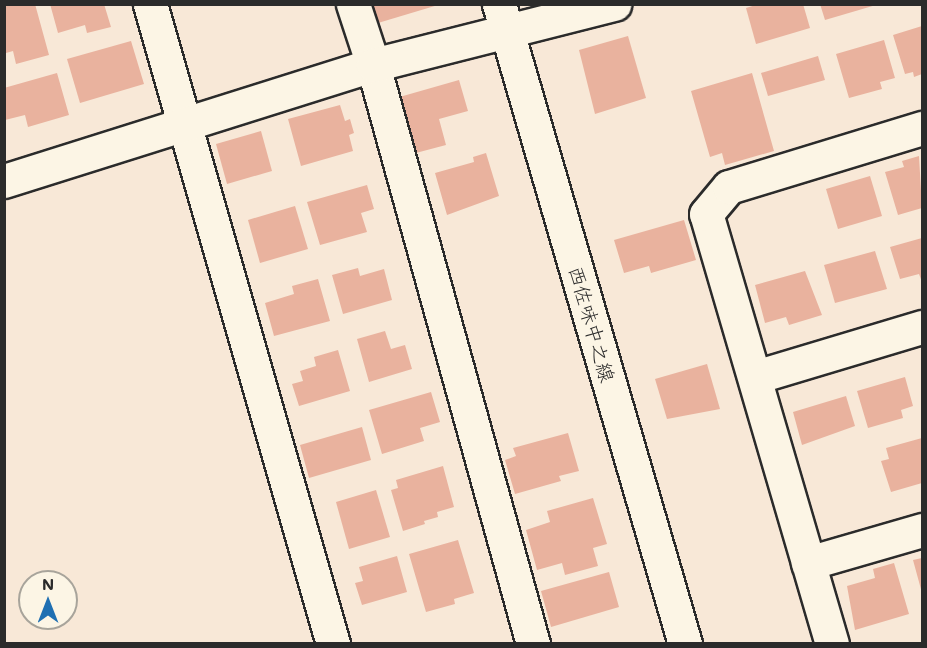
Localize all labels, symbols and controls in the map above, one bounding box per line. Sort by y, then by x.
street label: 西佐味中之線 [564,263,620,385]
north arrow [18,570,78,630]
text: N [42,573,54,594]

